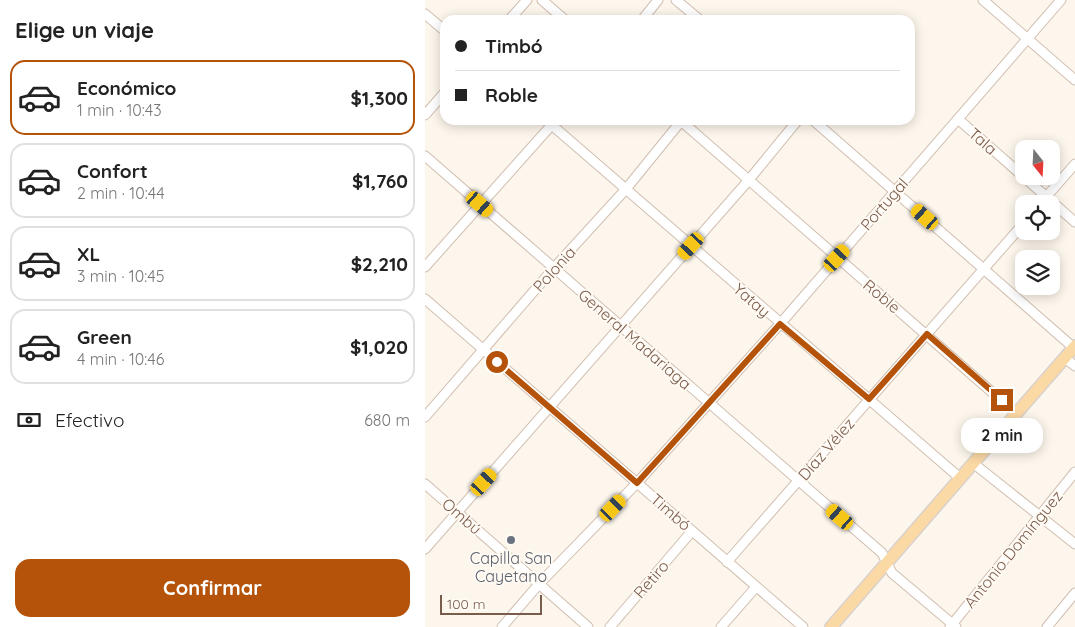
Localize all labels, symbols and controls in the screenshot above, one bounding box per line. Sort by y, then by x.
text: Elige un viaje [15,16,154,44]
text: Timbó [485,34,543,58]
icon: car [17,75,62,120]
text: Económico [77,76,176,100]
text: Roble [485,83,538,107]
text: $1,300 [351,86,408,110]
text: 1 min · 10:43 [77,100,162,120]
street label: Tala [965,123,1001,159]
north arrow [1015,140,1060,185]
map controls [1015,140,1060,295]
icon: car [17,158,62,203]
text: Confort [77,159,148,183]
text: $1,760 [352,169,408,193]
street label: Portugal [856,174,912,234]
text: 2 min · 10:44 [77,183,165,203]
car [463,188,496,220]
button: locate [1015,195,1060,240]
car [908,201,941,233]
car [675,230,706,262]
icon: car [17,241,62,286]
text: XL [77,242,100,266]
street label: Polonia [528,242,580,296]
car [821,242,852,274]
button: layers [1015,250,1060,295]
text: $2,210 [351,252,408,276]
text: 3 min · 10:45 [77,266,165,286]
street label: Roble [859,275,905,317]
street label: Yatay [729,279,775,321]
street label: General Madariaga [574,284,696,394]
icon: car [17,324,62,369]
text: Green [77,325,132,349]
text: $1,020 [350,335,408,359]
text: 4 min · 10:46 [77,349,164,369]
route start [486,351,508,373]
route end [991,389,1013,411]
icon: cash [15,406,43,434]
text: Efectivo [55,408,124,432]
text: 680 m [364,410,410,430]
street label: Díaz Vélez [793,414,859,484]
callout: 2 min [961,418,1043,452]
text: 2 min [981,425,1023,445]
car [468,466,499,498]
street label: Antonio Domínguez [959,486,1067,612]
street label: Timbó [647,489,695,535]
car [597,492,628,524]
street label: Ombú [438,493,486,539]
car [823,501,856,533]
marker: Capilla San Cayetano [505,534,517,546]
place label: Capilla San Cayetano [470,548,552,586]
street label: Retiro [629,556,673,602]
button: Confirmar [15,559,410,617]
scale bar [440,592,543,615]
text: 100 m [447,595,485,613]

